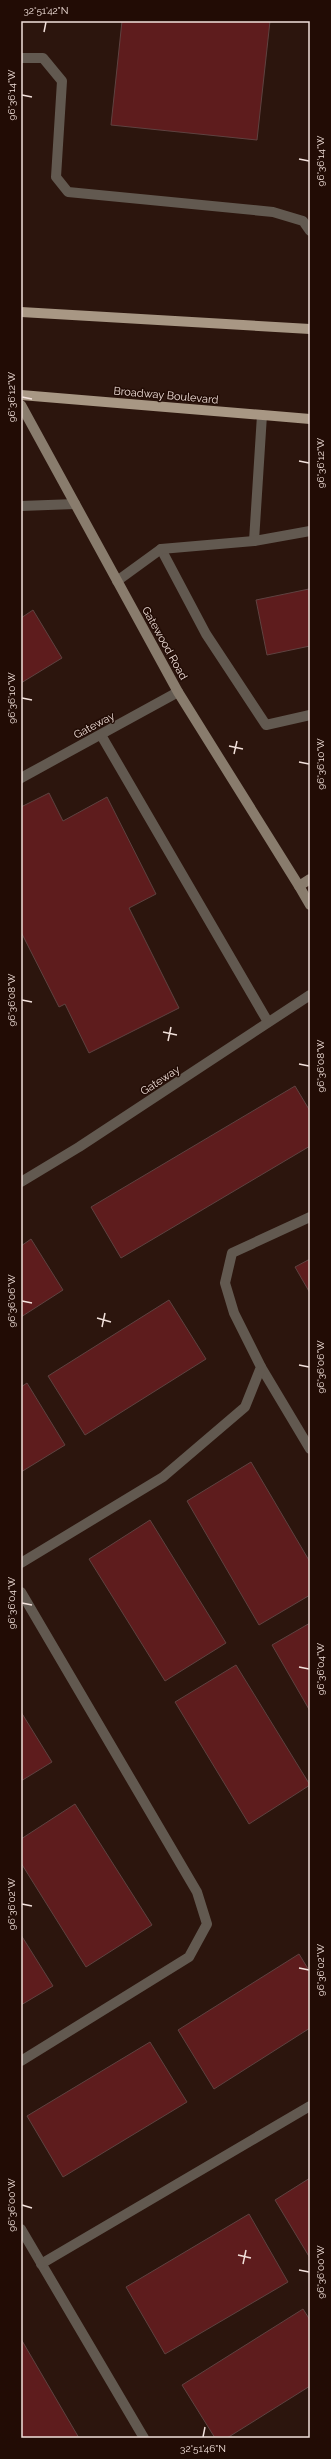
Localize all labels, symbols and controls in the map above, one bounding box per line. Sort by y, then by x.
text: 32°51'42"N [24,5,68,16]
text: 96°36'14"W [6,69,17,120]
text: 96°36'14"W [315,135,326,186]
text: 96°36'12"W [6,371,17,422]
street label: Broadway Boulevard [113,384,219,407]
text: 96°36'12"W [315,437,326,488]
street label: Gatewood Road [139,604,190,682]
text: 96°36'10"W [6,672,17,724]
street label: Gateway [72,709,117,742]
text: 96°36'10"W [315,738,326,790]
text: 96°36'08"W [6,973,17,1027]
text: 96°36'08"W [315,1039,326,1093]
street label: Gateway [138,1063,182,1098]
text: 96°36'06"W [6,1274,17,1328]
text: 96°36'06"W [315,1340,326,1394]
text: 96°36'04"W [6,1576,17,1629]
text: 96°36'04"W [315,1642,326,1695]
text: 96°36'02"W [6,1877,17,1930]
text: 96°36'02"W [315,1943,326,1996]
text: 96°36'00"W [6,2178,17,2232]
text: 96°36'00"W [315,2245,326,2299]
text: 32°51'46"N [180,2443,226,2454]

